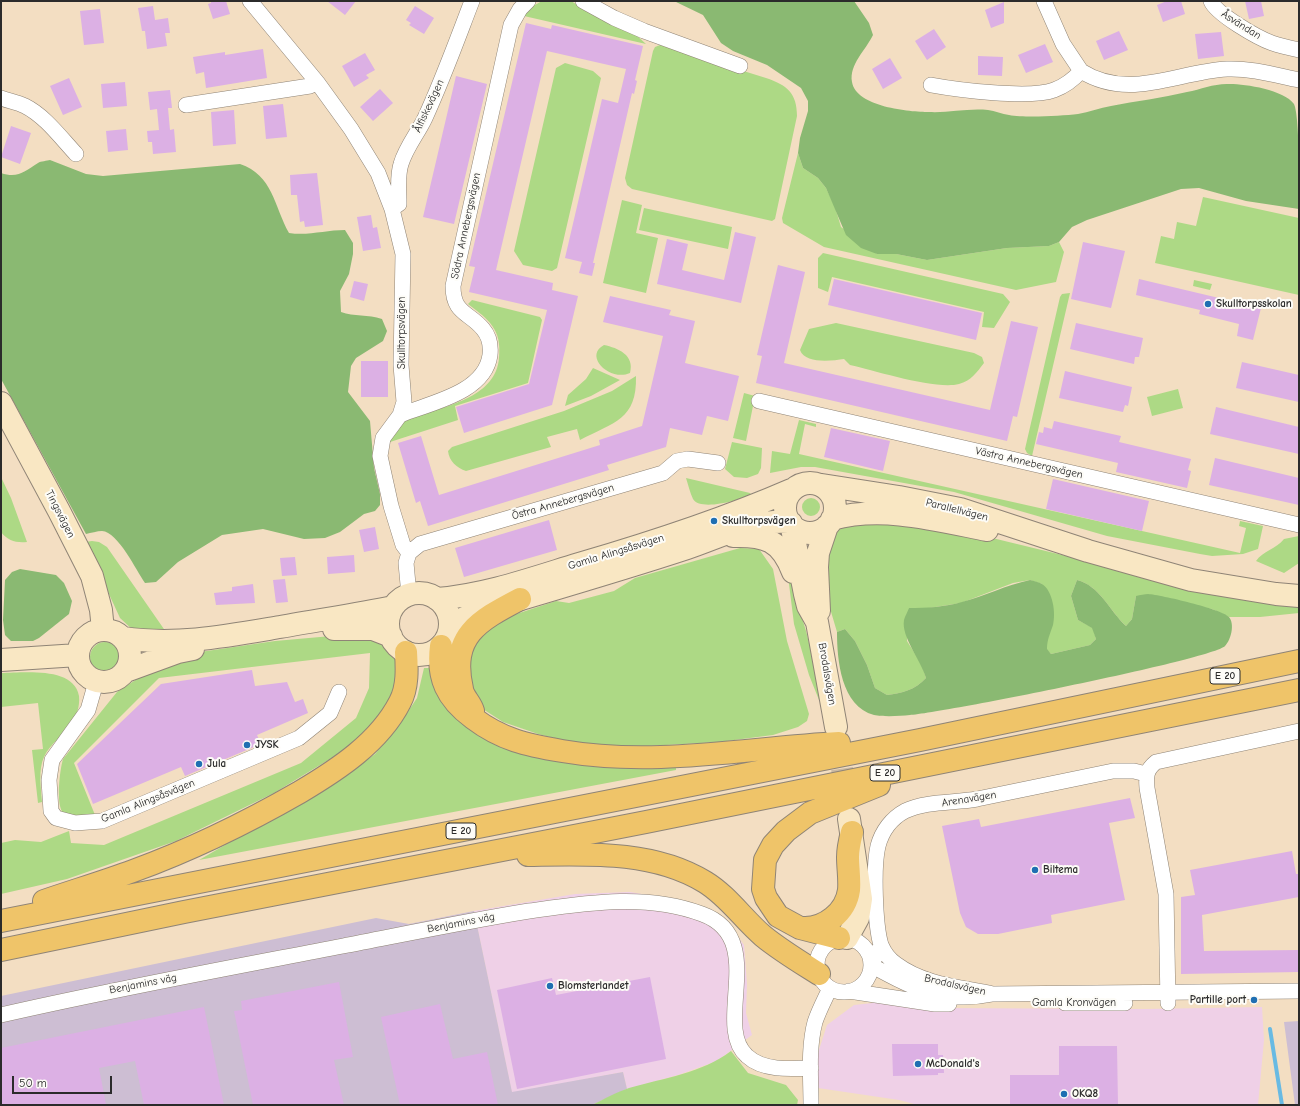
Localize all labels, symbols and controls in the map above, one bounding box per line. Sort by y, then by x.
street label: Åsvändan [1219,8,1263,42]
street label: Ålfiskevägen [411,77,447,135]
street label: Södra Annebergsvägen [448,172,484,280]
street label: Skulltorpsvägen [395,297,409,369]
place label: Skulltorpsskolan [1216,297,1292,311]
marker: Skulltorpsskolan [1203,299,1213,309]
street label: Västra Annebergsvägen [974,444,1084,482]
street label: Östra Annebergsvägen [510,481,616,523]
street label: Tingsvägen [42,488,78,540]
street label: Parallellvägen [924,496,990,524]
place label: Skulltorpsvägen [722,514,796,528]
marker: Skulltorpsvägen [709,516,719,526]
street label: Gamla Alingsåsvägen [566,531,666,573]
street label: Brodalsvägen [815,642,839,706]
road number: E 20 [1210,668,1240,684]
place label: JYSK [255,738,279,752]
marker: JYSK [242,740,252,750]
place label: Jula [207,757,226,771]
marker: Jula [194,759,204,769]
road number: E 20 [870,765,900,781]
street label: Gamla Alingsåsvägen [99,776,197,826]
street label: Arenavägen [941,788,997,810]
road number: E 20 [446,823,476,839]
place label: Biltema [1043,863,1078,877]
marker: Biltema [1030,865,1040,875]
street label: Benjamins väg [426,910,496,936]
street label: Benjamins väg [108,971,178,997]
street label: Brodalsvägen [923,972,987,998]
place label: Blomsterlandet [558,979,629,993]
marker: Blomsterlandet [545,981,555,991]
place label: Partille port [1190,993,1246,1007]
marker: Partille port [1249,995,1259,1005]
street label: Gamla Kronvägen [1032,996,1116,1010]
place label: McDonald's [926,1057,979,1071]
marker: McDonald's [913,1059,923,1069]
scale bar [14,1068,114,1094]
text: 50 m [19,1076,47,1090]
place label: OKQ8 [1072,1087,1098,1101]
marker: OKQ8 [1059,1089,1069,1099]

